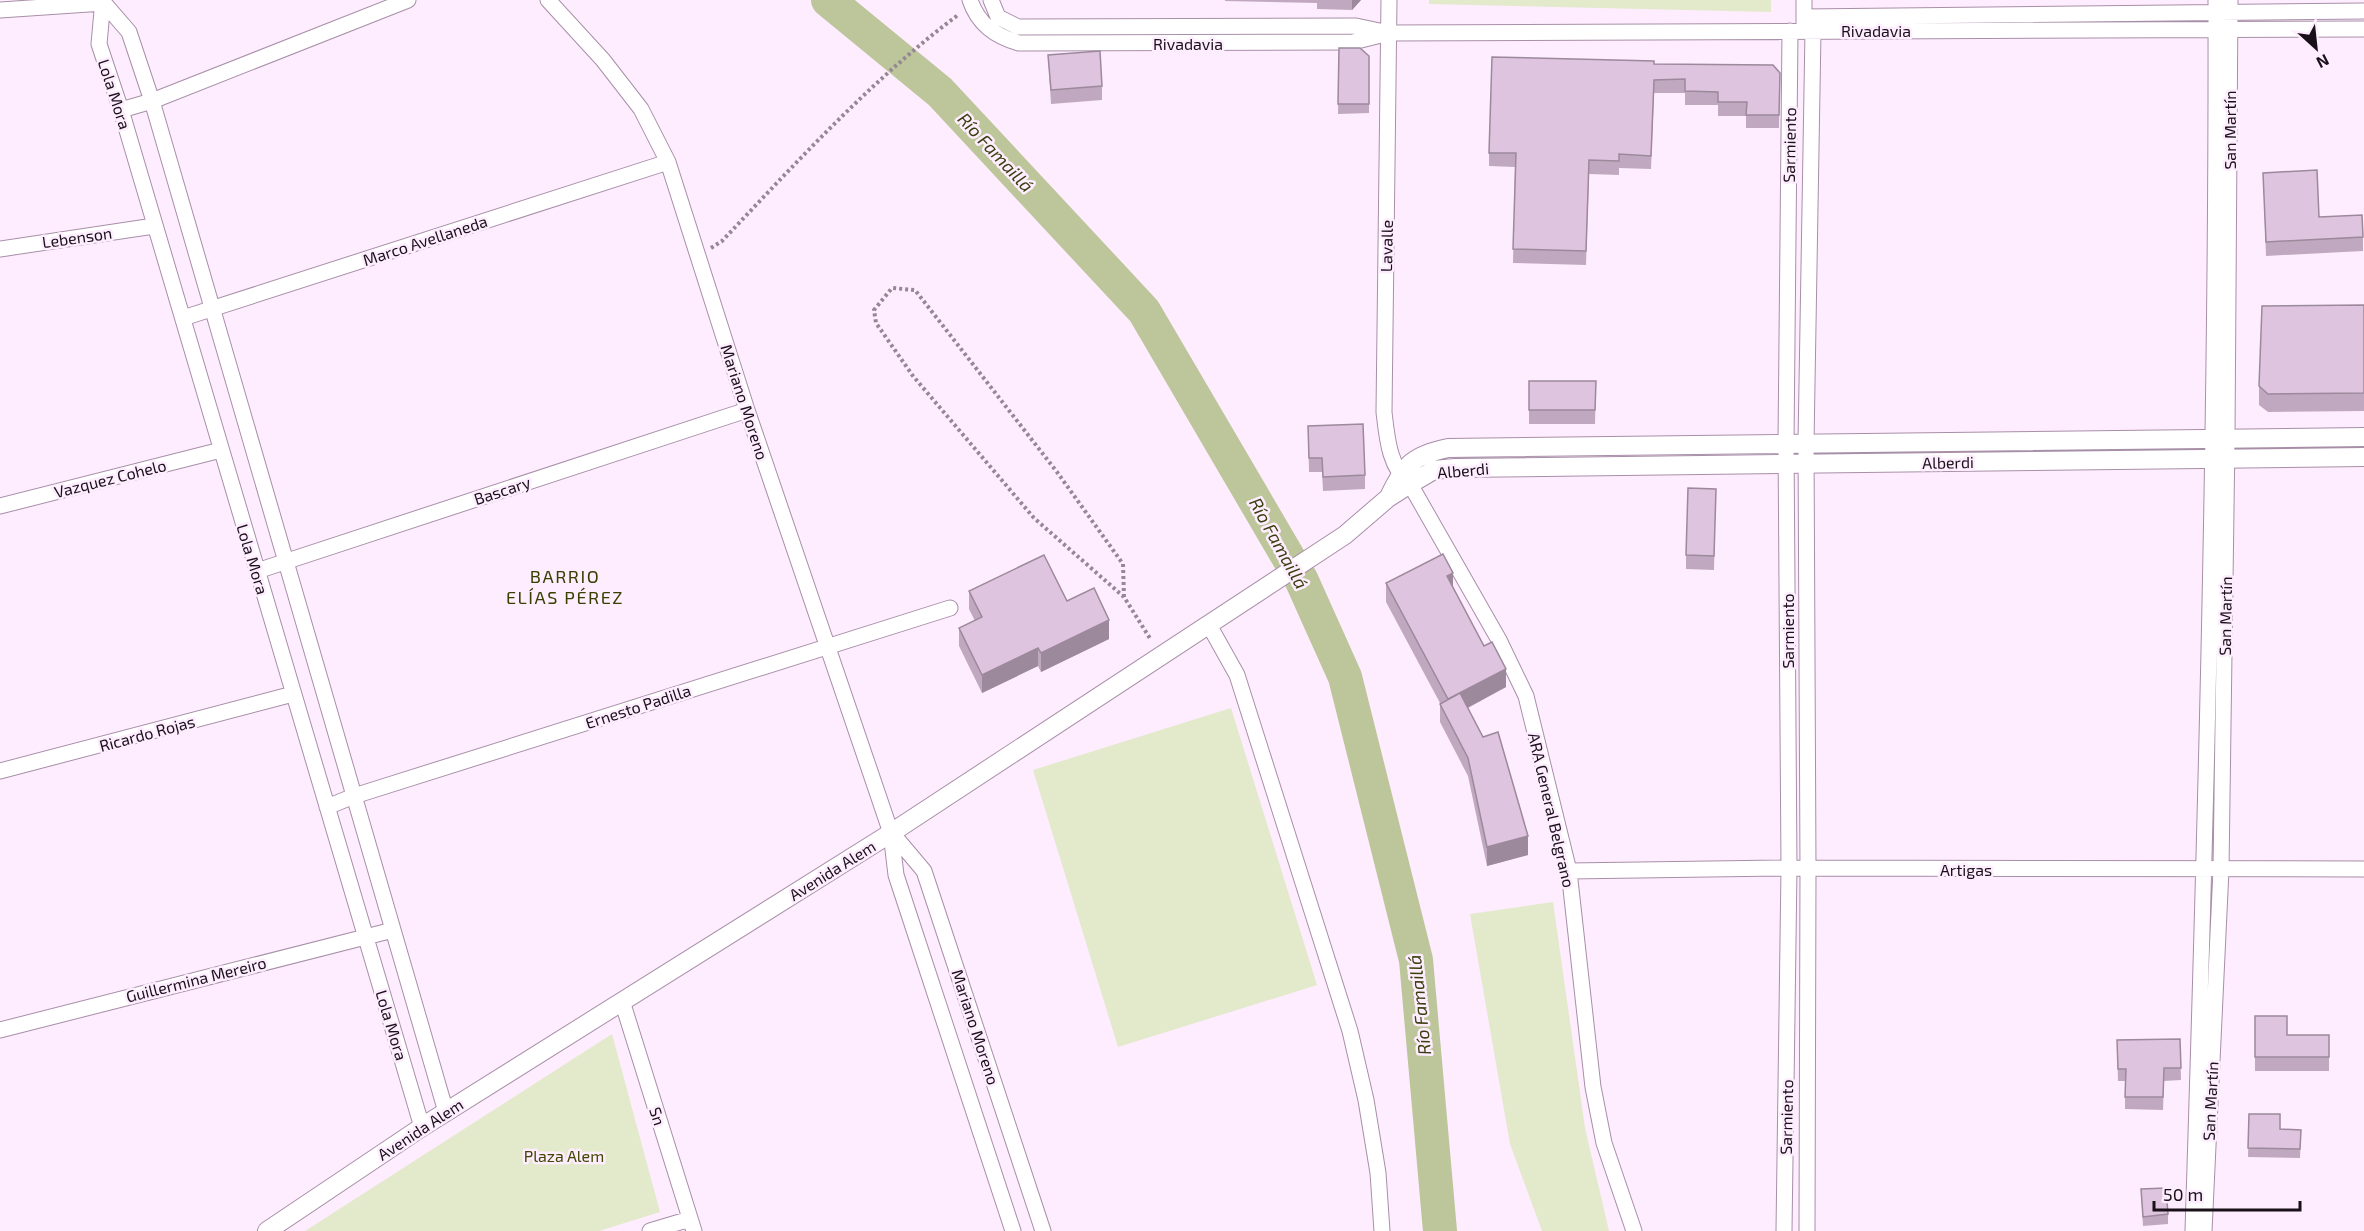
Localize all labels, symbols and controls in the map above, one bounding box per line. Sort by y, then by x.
north arrow [2286,18,2346,78]
street label: Rivadavia [1841,21,1911,40]
street label: Rivadavia [1153,34,1223,53]
text: N [2314,51,2333,73]
street label: Lola Mora [95,56,135,132]
street label: San Martín [2220,90,2239,170]
street label: Sarmiento [1779,107,1799,183]
water label: Río Famaillá [954,108,1038,196]
street label: Marco Avellaneda [360,211,490,269]
street label: Lavalle [1376,220,1396,272]
street label: Lebenson [41,223,113,251]
street label: Mariano Moreno [717,342,773,462]
street label: Alberdi [1922,452,1974,472]
street label: Vazquez Cohelo [52,455,168,501]
street label: Alberdi [1436,458,1490,482]
street label: Bascary [471,472,533,508]
water label: Río Famaillá [1245,494,1313,592]
street label: Lola Mora [233,521,273,597]
district label: BARRIO ELÍAS PÉREZ [506,565,624,608]
street label: San Martín [2215,576,2235,656]
street label: Sarmiento [1778,593,1797,669]
street label: Ernesto Padilla [583,680,693,732]
street label: Ricardo Rojas [97,711,197,756]
street label: ARA General Belgrano [1525,731,1579,889]
street label: Avenida Alem [785,836,879,904]
street label: Artigas [1940,860,1992,879]
street label: Guillermina Mereiro [124,952,268,1006]
water label: Río Famaillá [1403,954,1435,1056]
street label: Mariano Moreno [948,967,1004,1087]
street label: Lola Mora [372,987,412,1063]
street label: San Martín [2198,1061,2222,1141]
street label: Sarmiento [1776,1079,1796,1155]
street label: Avenida Alem [374,1094,466,1164]
street label: Sn [646,1104,670,1128]
park label: Plaza Alem [524,1146,604,1165]
scale bar [2154,1174,2300,1212]
text: 50 m [2163,1183,2203,1205]

